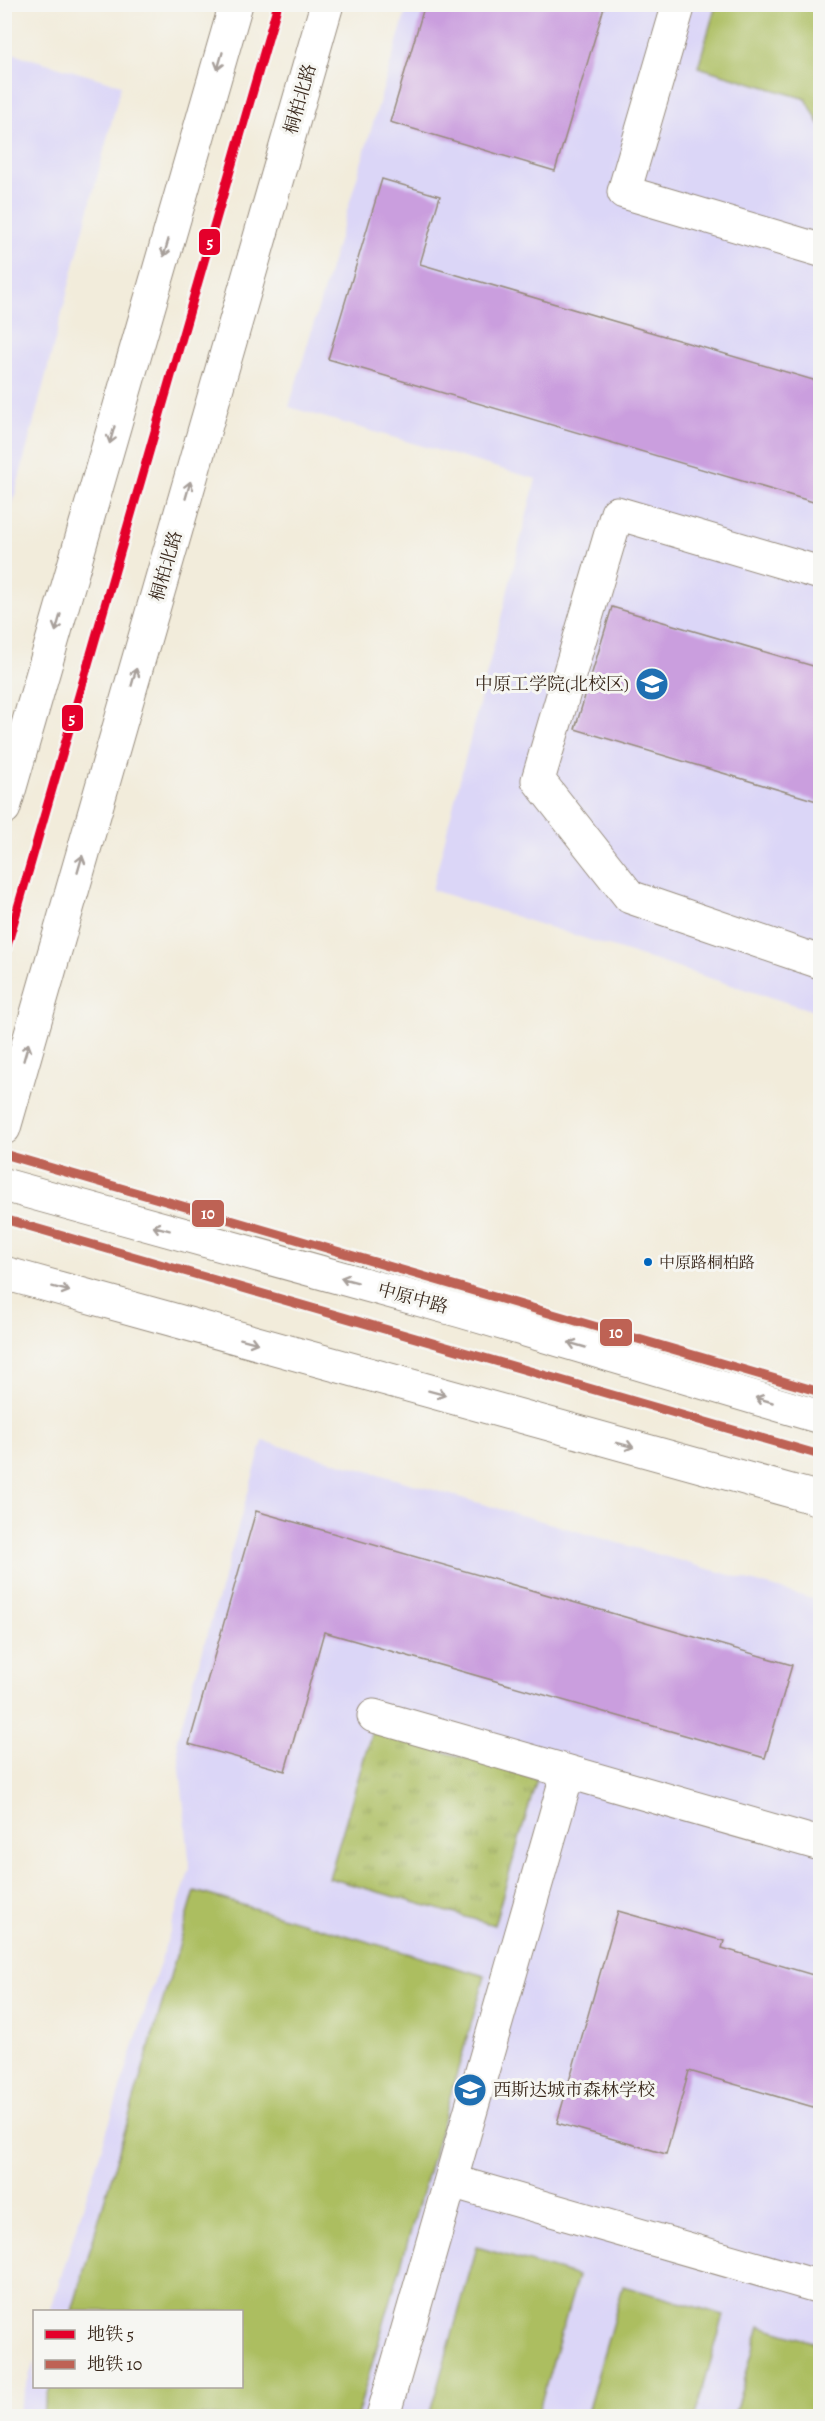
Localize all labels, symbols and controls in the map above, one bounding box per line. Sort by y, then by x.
one-way arrow [214,51,225,70]
street label: 桐柏北路 [279,61,321,137]
line badge: 5 [198,228,221,256]
text: 5 [207,232,214,254]
one-way arrow [160,238,171,257]
one-way arrow [106,426,117,445]
one-way arrow [183,480,194,499]
street label: 桐柏北路 [145,528,187,604]
one-way arrow [52,613,63,632]
school or university icon: 中原工学院(北校区) [634,666,670,702]
one-way arrow [129,668,140,687]
place label: 中原工学院(北校区) [475,672,629,696]
line badge: 5 [61,704,84,732]
text: 5 [69,708,76,730]
one-way arrow [75,855,86,874]
one-way arrow [21,1043,33,1062]
line badge: 10 [191,1199,225,1228]
text: 10 [201,1203,215,1225]
one-way arrow [152,1222,171,1234]
place label: 中原路桐柏路 [659,1252,755,1274]
marker: 中原路桐柏路 [642,1256,654,1268]
one-way arrow [340,1274,359,1285]
street label: 中原中路 [375,1277,451,1319]
one-way arrow [51,1284,70,1295]
line badge: 10 [599,1318,633,1347]
text: 10 [609,1322,623,1344]
one-way arrow [239,1335,258,1347]
one-way arrow [568,1339,587,1350]
one-way arrow [427,1387,446,1399]
one-way arrow [755,1394,774,1405]
one-way arrow [615,1439,634,1451]
school or university icon: 西斯达城市森林学校 [452,2072,488,2108]
place label: 西斯达城市森林学校 [493,2078,655,2102]
legend [33,2310,243,2388]
text: 地铁 5 [87,2322,134,2346]
text: 地铁 10 [87,2352,142,2376]

